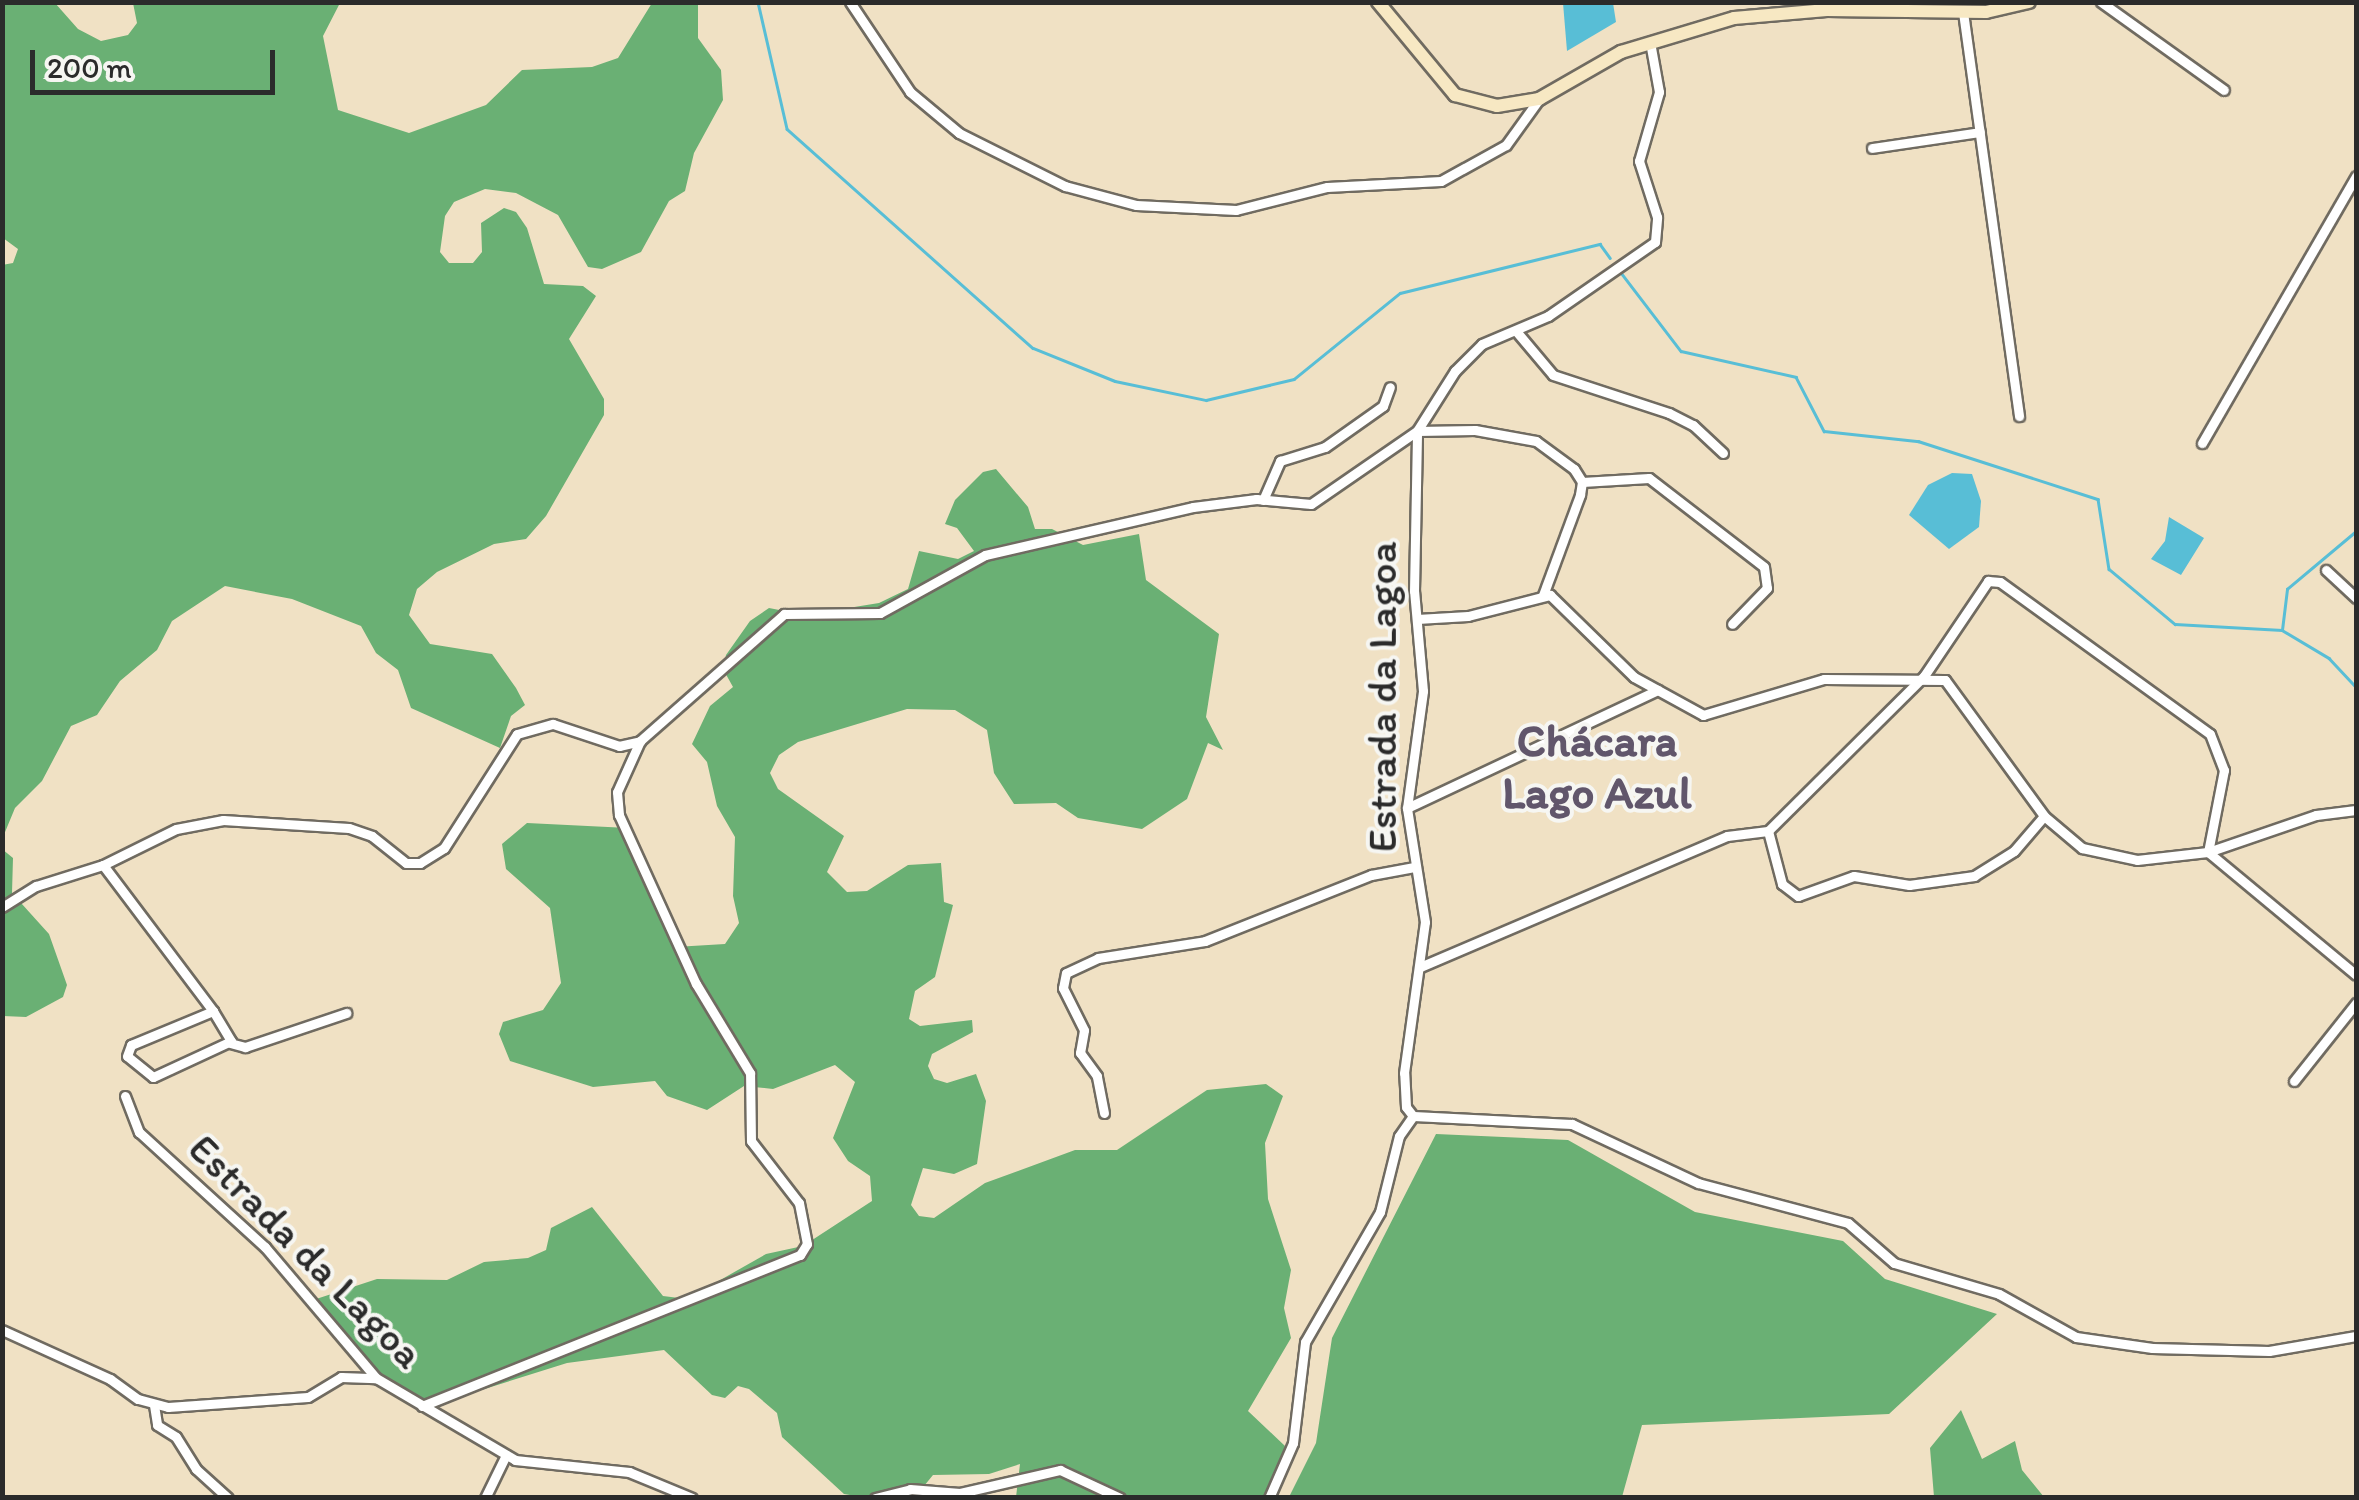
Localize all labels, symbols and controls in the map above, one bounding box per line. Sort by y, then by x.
scale bar [35,30,280,92]
text: 200 m [47,49,132,86]
street label: Estrada da Lagoa [1357,541,1407,853]
district label: Chácara Lago Azul [1502,714,1692,820]
street label: Estrada da Lagoa [178,1123,434,1379]

